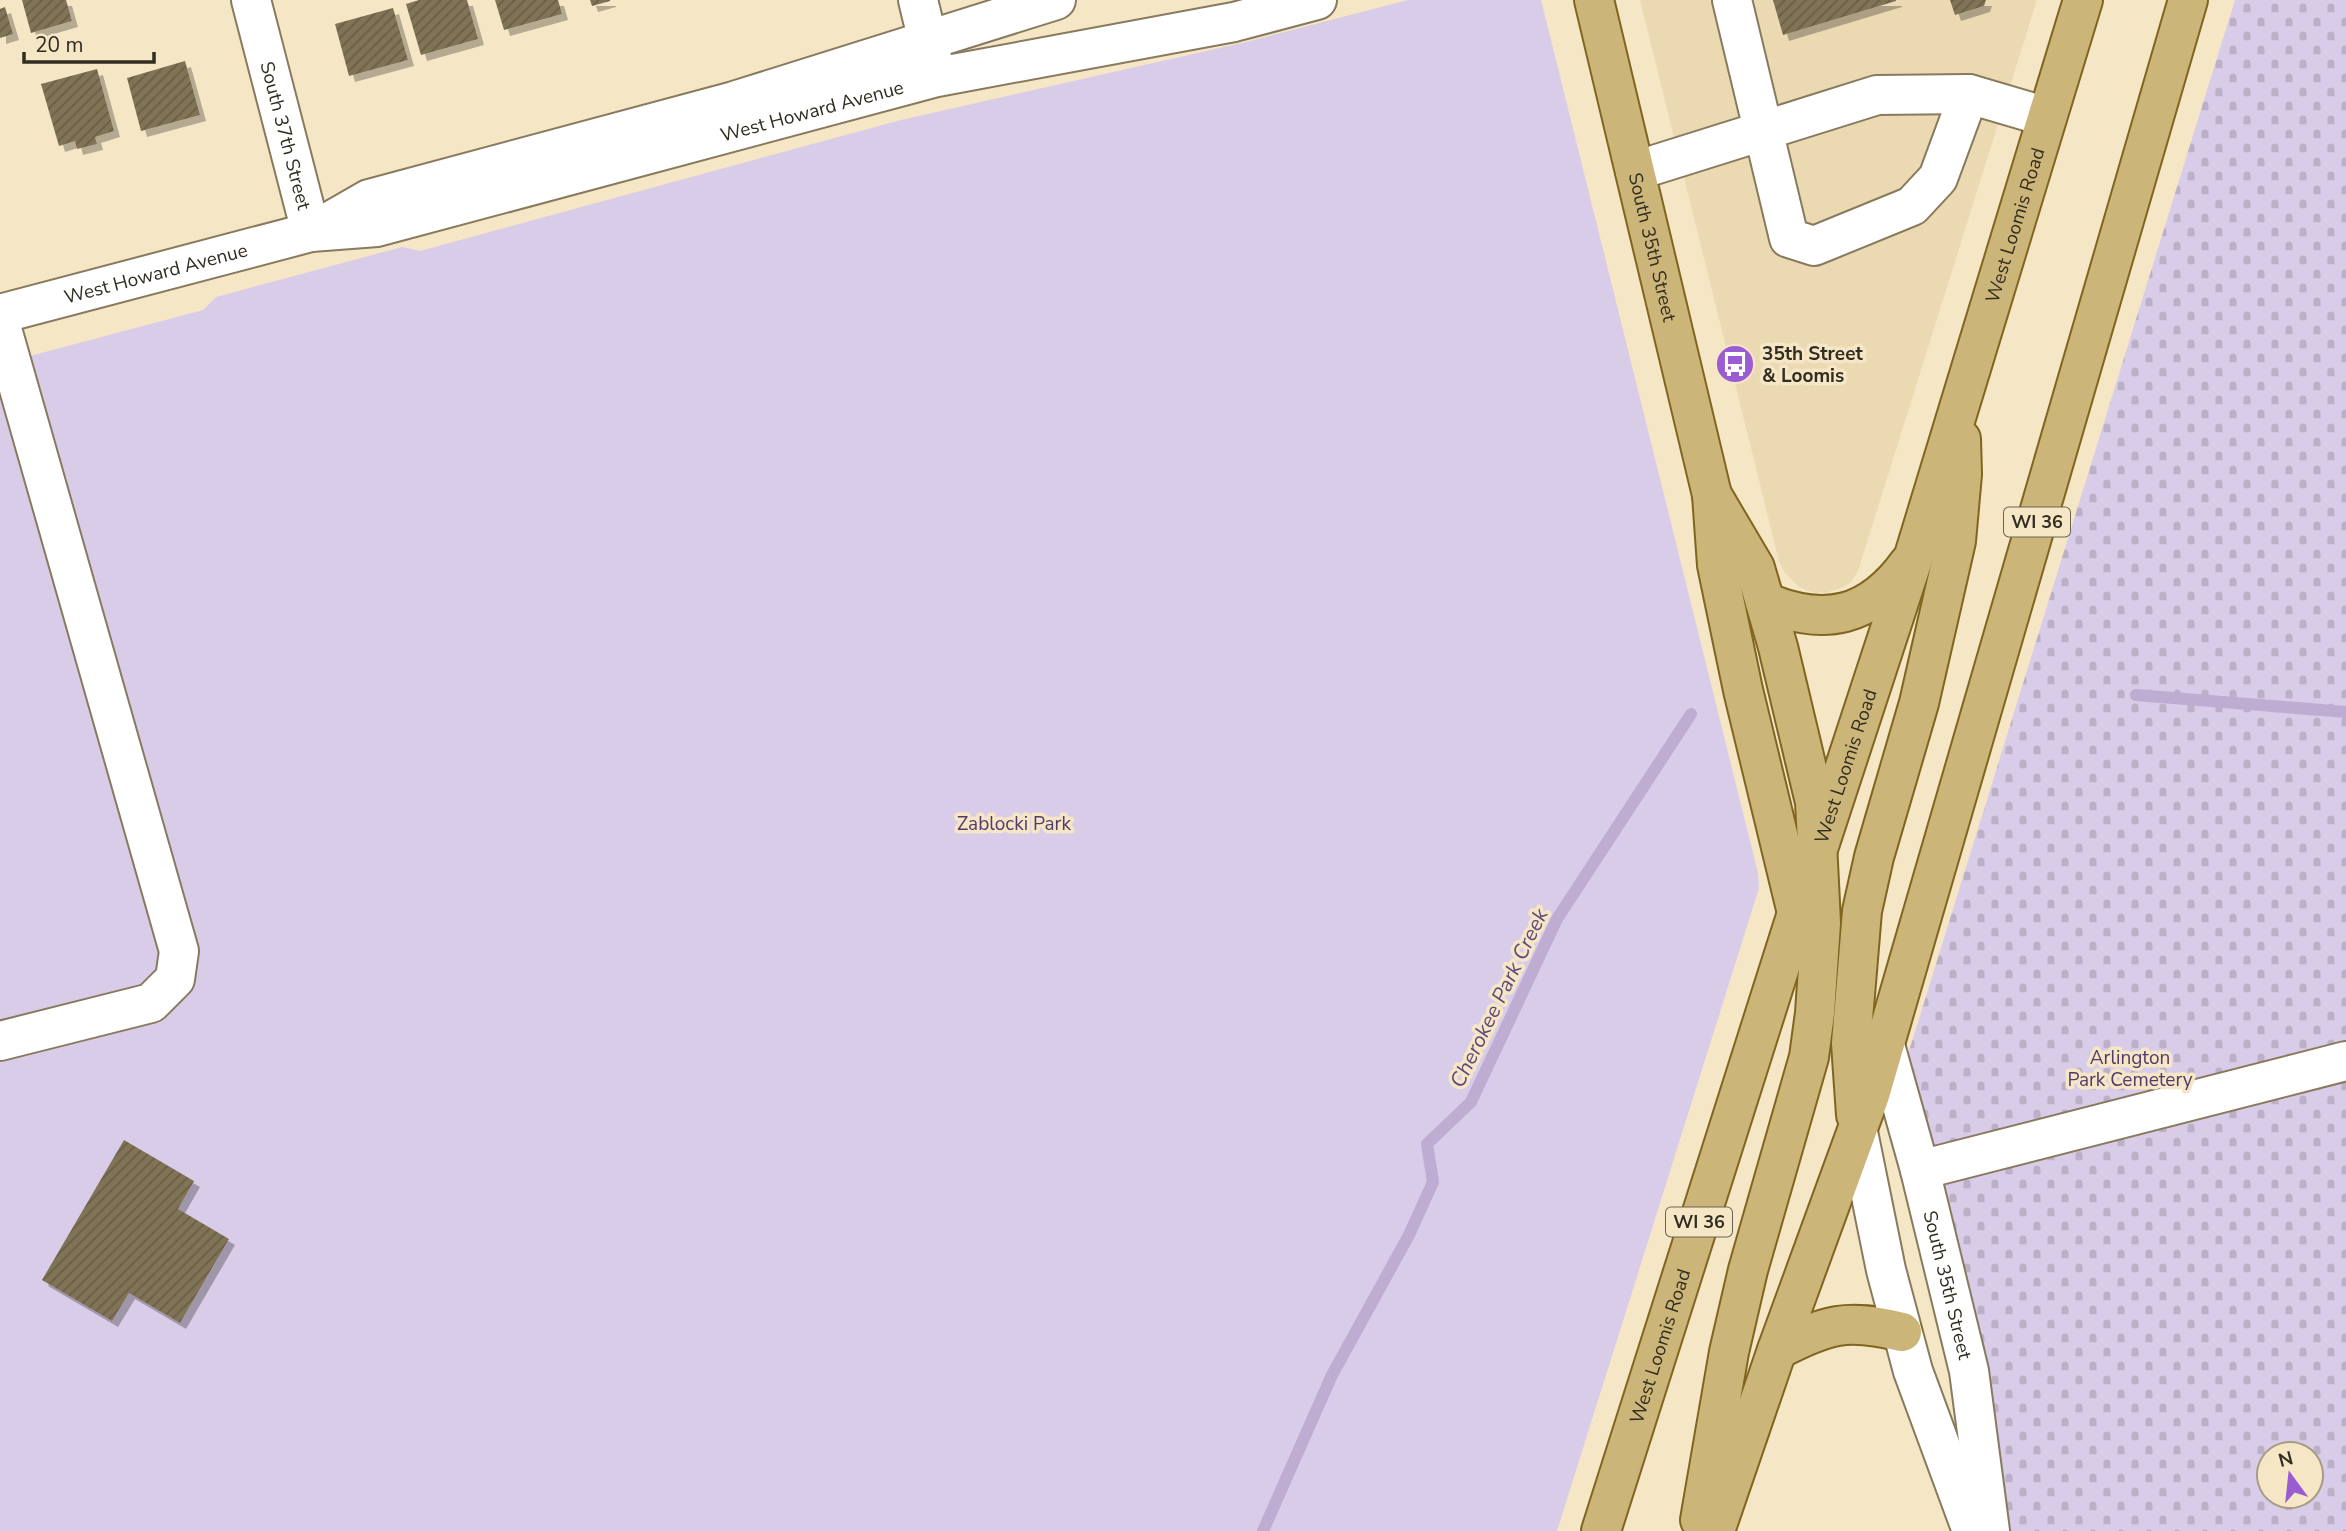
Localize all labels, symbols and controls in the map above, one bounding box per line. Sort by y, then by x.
scale bar [24,21,154,65]
text: 20 m [35,31,84,59]
street label: South 37th Street [253,59,317,213]
street label: West Howard Avenue [718,75,907,148]
street label: West Loomis Road [1980,145,2051,306]
street label: South 35th Street [1622,170,1682,325]
street label: West Howard Avenue [61,237,250,311]
place label: 35th Street & Loomis [1762,341,1863,389]
bus stop icon: 35th Street & Loomis [1714,343,1756,385]
road number: WI 36 [2004,508,2070,536]
street label: West Loomis Road [1809,686,1884,847]
park label: Zablocki Park [957,811,1071,837]
water label: Cherokee Park Creek [1443,903,1555,1092]
park label: Arlington Park Cemetery [2067,1045,2193,1093]
road number: WI 36 [1666,1208,1732,1237]
street label: South 35th Street [1916,1208,1978,1362]
street label: West Loomis Road [1624,1266,1697,1427]
north arrow [2255,1440,2325,1510]
text: N [2276,1445,2296,1474]

